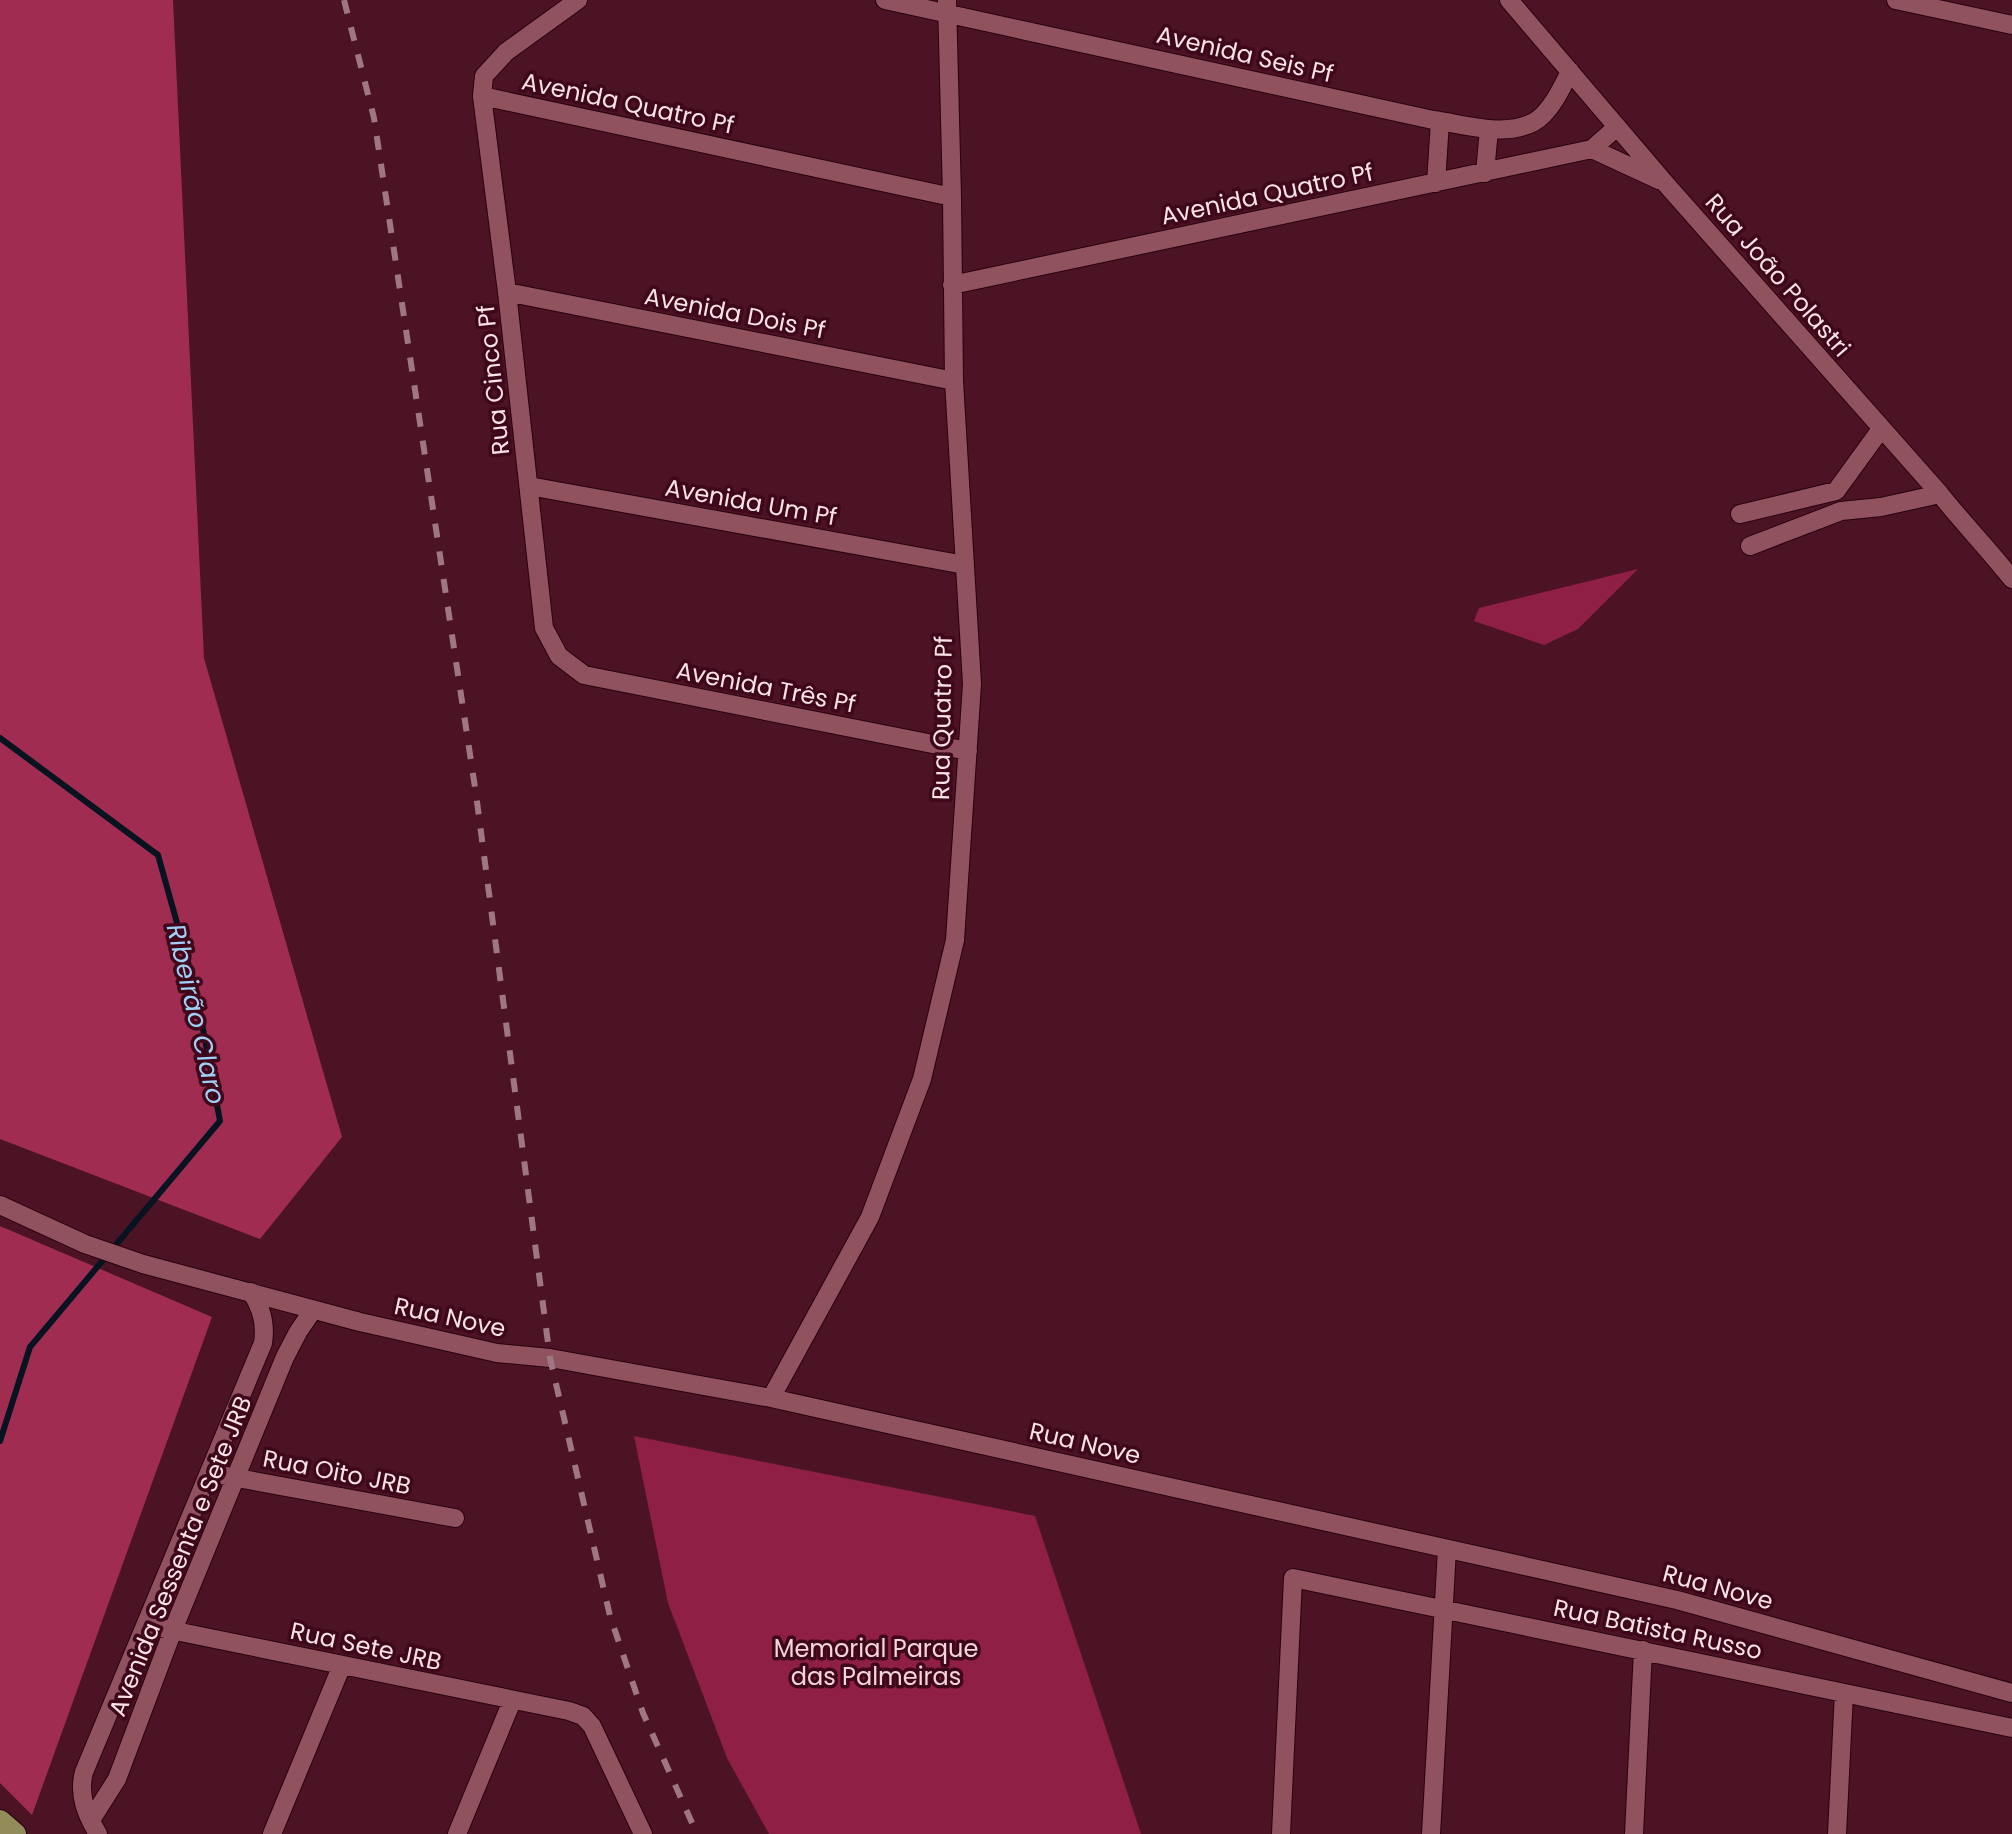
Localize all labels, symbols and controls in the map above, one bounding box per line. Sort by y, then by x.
street label: Avenida Seis Pf [1153,18,1337,90]
street label: Avenida Quatro Pf [519,64,737,142]
street label: Avenida Quatro Pf [1158,155,1376,233]
street label: Rua João Polastri [1698,186,1858,364]
street label: Avenida Dois Pf [642,279,828,347]
street label: Rua Cinco Pf [469,303,517,457]
street label: Avenida Um Pf [663,471,840,533]
street label: Rua Quatro Pf [924,635,960,800]
street label: Avenida Três Pf [673,653,859,721]
water label: Ribeirão Claro [158,920,234,1108]
street label: Rua Nove [391,1289,509,1345]
street label: Avenida Sessenta e Sete JRB [101,1391,259,1721]
street label: Rua Nove [1026,1414,1144,1472]
street label: Rua Oito JRB [260,1442,414,1502]
street label: Rua Nove [1659,1556,1777,1618]
street label: Rua Batista Russo [1551,1591,1765,1667]
street label: Rua Sete JRB [287,1614,445,1678]
park label: Memorial Parque das Palmeiras [774,1632,978,1693]

